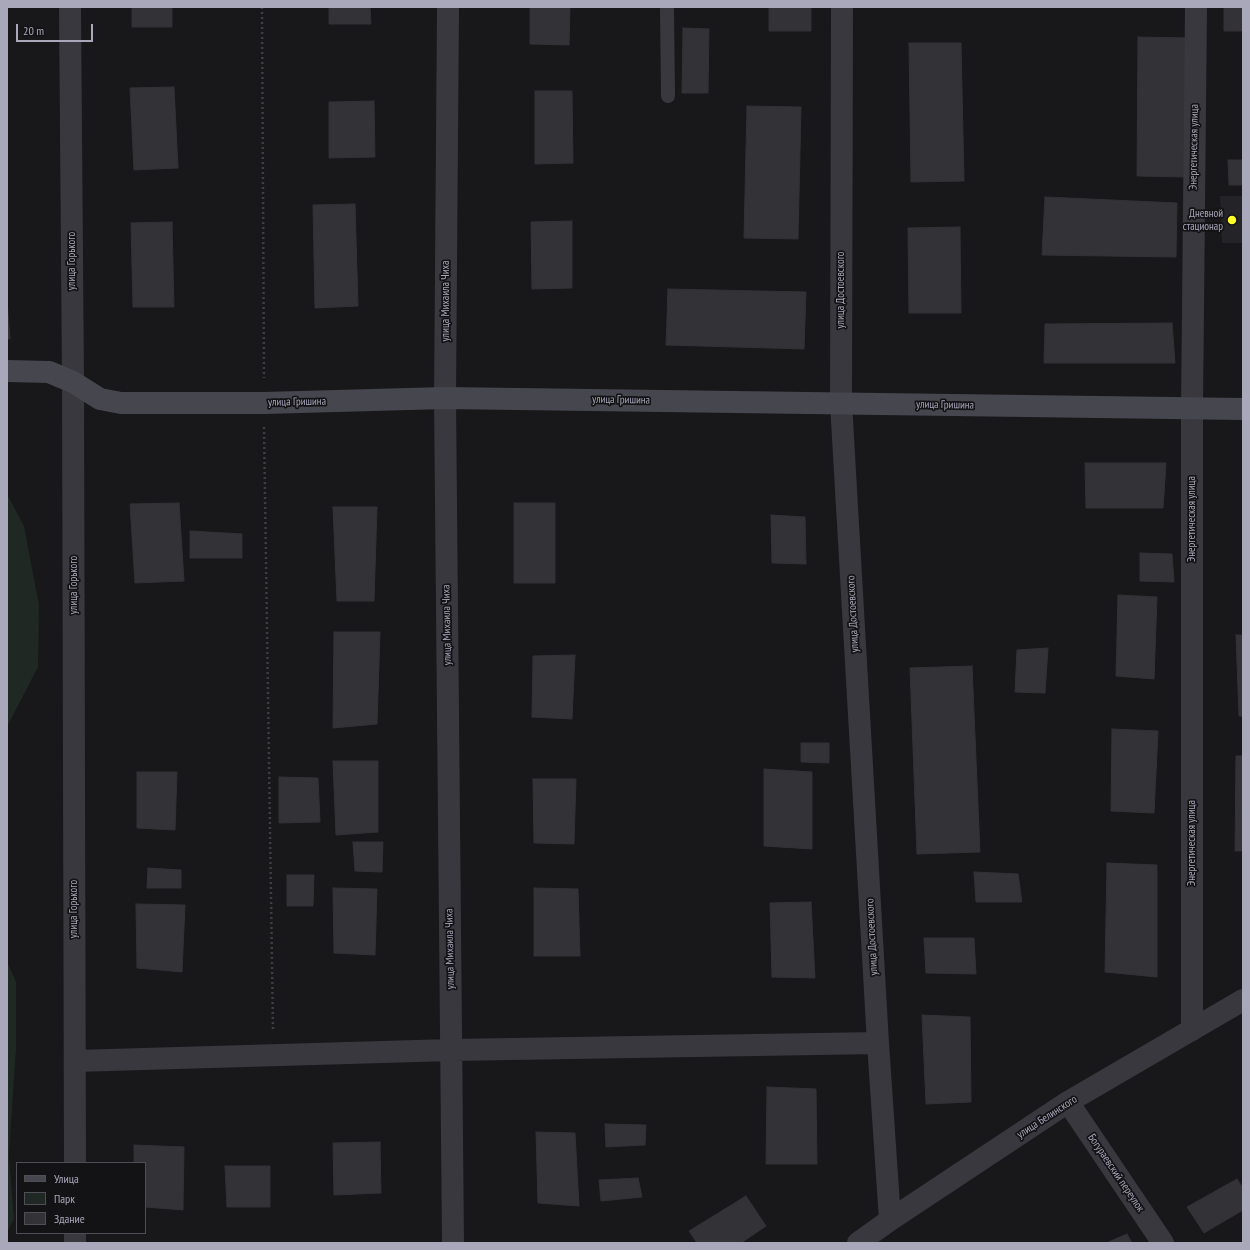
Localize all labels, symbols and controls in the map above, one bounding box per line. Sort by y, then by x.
scale bar [18,16,95,42]
text: 20 m [23,23,44,38]
street label: Энергетическая улица [1187,104,1201,190]
place label: Дневной стационар [1183,207,1223,233]
marker: Дневной стационар [1226,214,1238,226]
street label: улица Горького [65,232,79,290]
street label: улица Достоевского [834,251,848,329]
street label: улица Михаила Чиха [439,261,453,341]
street label: улица Гришина [592,393,650,407]
street label: улица Гришина [268,395,326,409]
street label: улица Гришина [916,398,974,412]
street label: Энергетическая улица [1185,476,1199,562]
street label: улица Горького [67,556,81,614]
street label: улица Достоевского [844,575,862,653]
street label: улица Михаила Чиха [440,584,454,666]
street label: Энергетическая улица [1185,800,1199,886]
street label: улица Горького [67,880,81,938]
street label: улица Достоевского [863,898,881,976]
street label: улица Михаила Чиха [443,908,457,990]
street label: улица Белинского [1014,1093,1080,1141]
street label: Богураевский переулок [1085,1131,1147,1215]
legend [16,1162,146,1234]
text: Улица [54,1171,79,1186]
text: Парк [54,1191,75,1206]
text: Здание [54,1211,85,1226]

